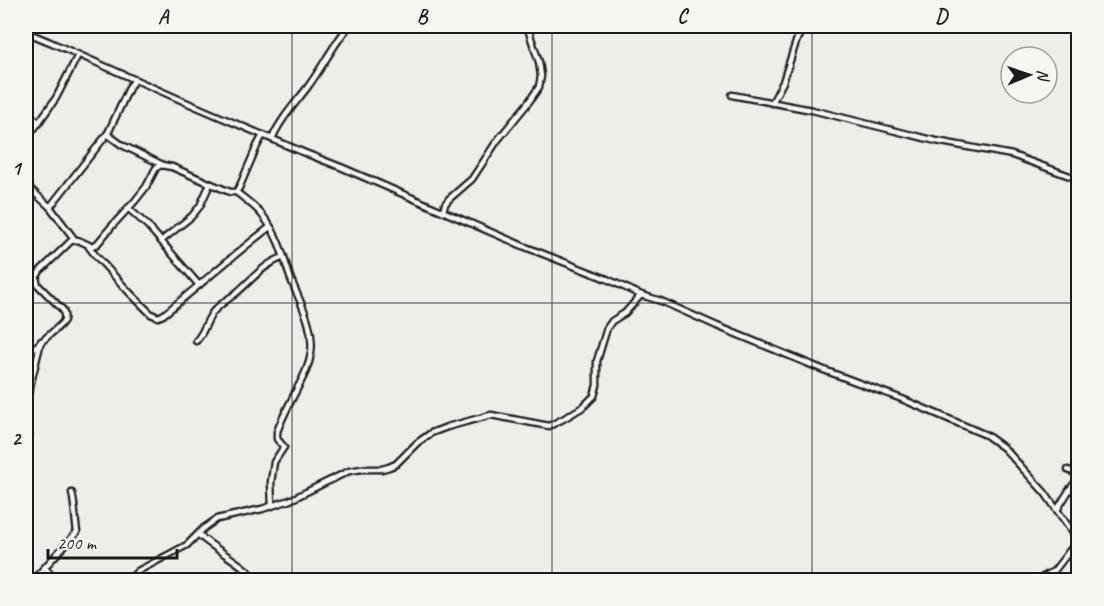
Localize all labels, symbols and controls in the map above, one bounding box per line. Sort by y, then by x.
text: A [158,4,170,29]
text: B [417,4,429,29]
text: C [677,4,689,29]
text: D [935,4,949,29]
north arrow [999,45,1059,105]
text: N [1033,69,1053,83]
text: 1 [12,156,23,181]
text: 2 [12,426,23,451]
scale bar [48,522,177,560]
text: 200 m [57,532,98,554]

